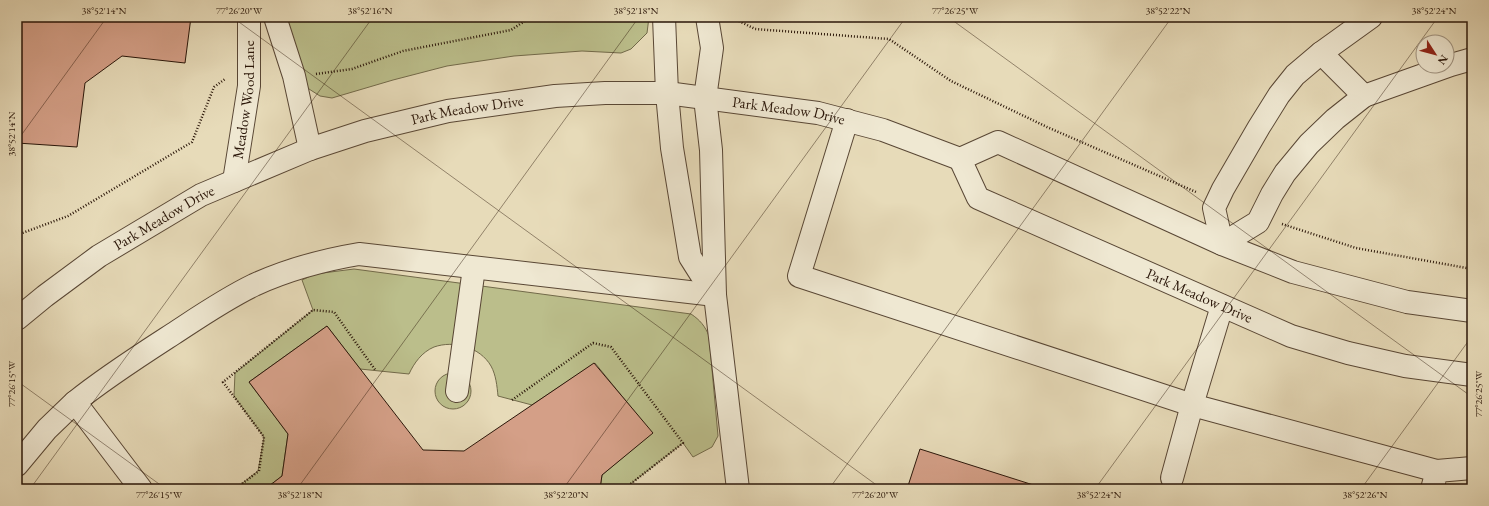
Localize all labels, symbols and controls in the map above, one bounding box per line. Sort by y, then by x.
text: 38°52'14"N [82,4,127,17]
text: 77°26'20"W [216,4,263,17]
text: 38°52'16"N [348,4,393,17]
text: 38°52'18"N [614,4,659,17]
text: 77°26'25"W [932,4,979,17]
text: 38°52'22"N [1146,4,1191,17]
text: 38°52'24"N [1412,4,1457,17]
north arrow [1415,34,1455,74]
street label: Meadow Wood Lane [228,40,258,160]
text: N [1435,52,1451,68]
street label: Park Meadow Drive [409,91,525,129]
street label: Park Meadow Drive [731,92,847,129]
text: 38°52'14"N [5,111,18,156]
street label: Park Meadow Drive [110,180,217,254]
street label: Park Meadow Drive [1144,264,1256,327]
text: 77°26'15"W [5,360,18,407]
text: 77°26'25"W [1472,370,1485,417]
text: 77°26'15"W [136,488,183,501]
text: 38°52'18"N [278,488,323,501]
text: 38°52'20"N [544,488,589,501]
text: 77°26'20"W [852,488,899,501]
text: 38°52'24"N [1077,488,1122,501]
text: 38°52'26"N [1343,488,1388,501]

